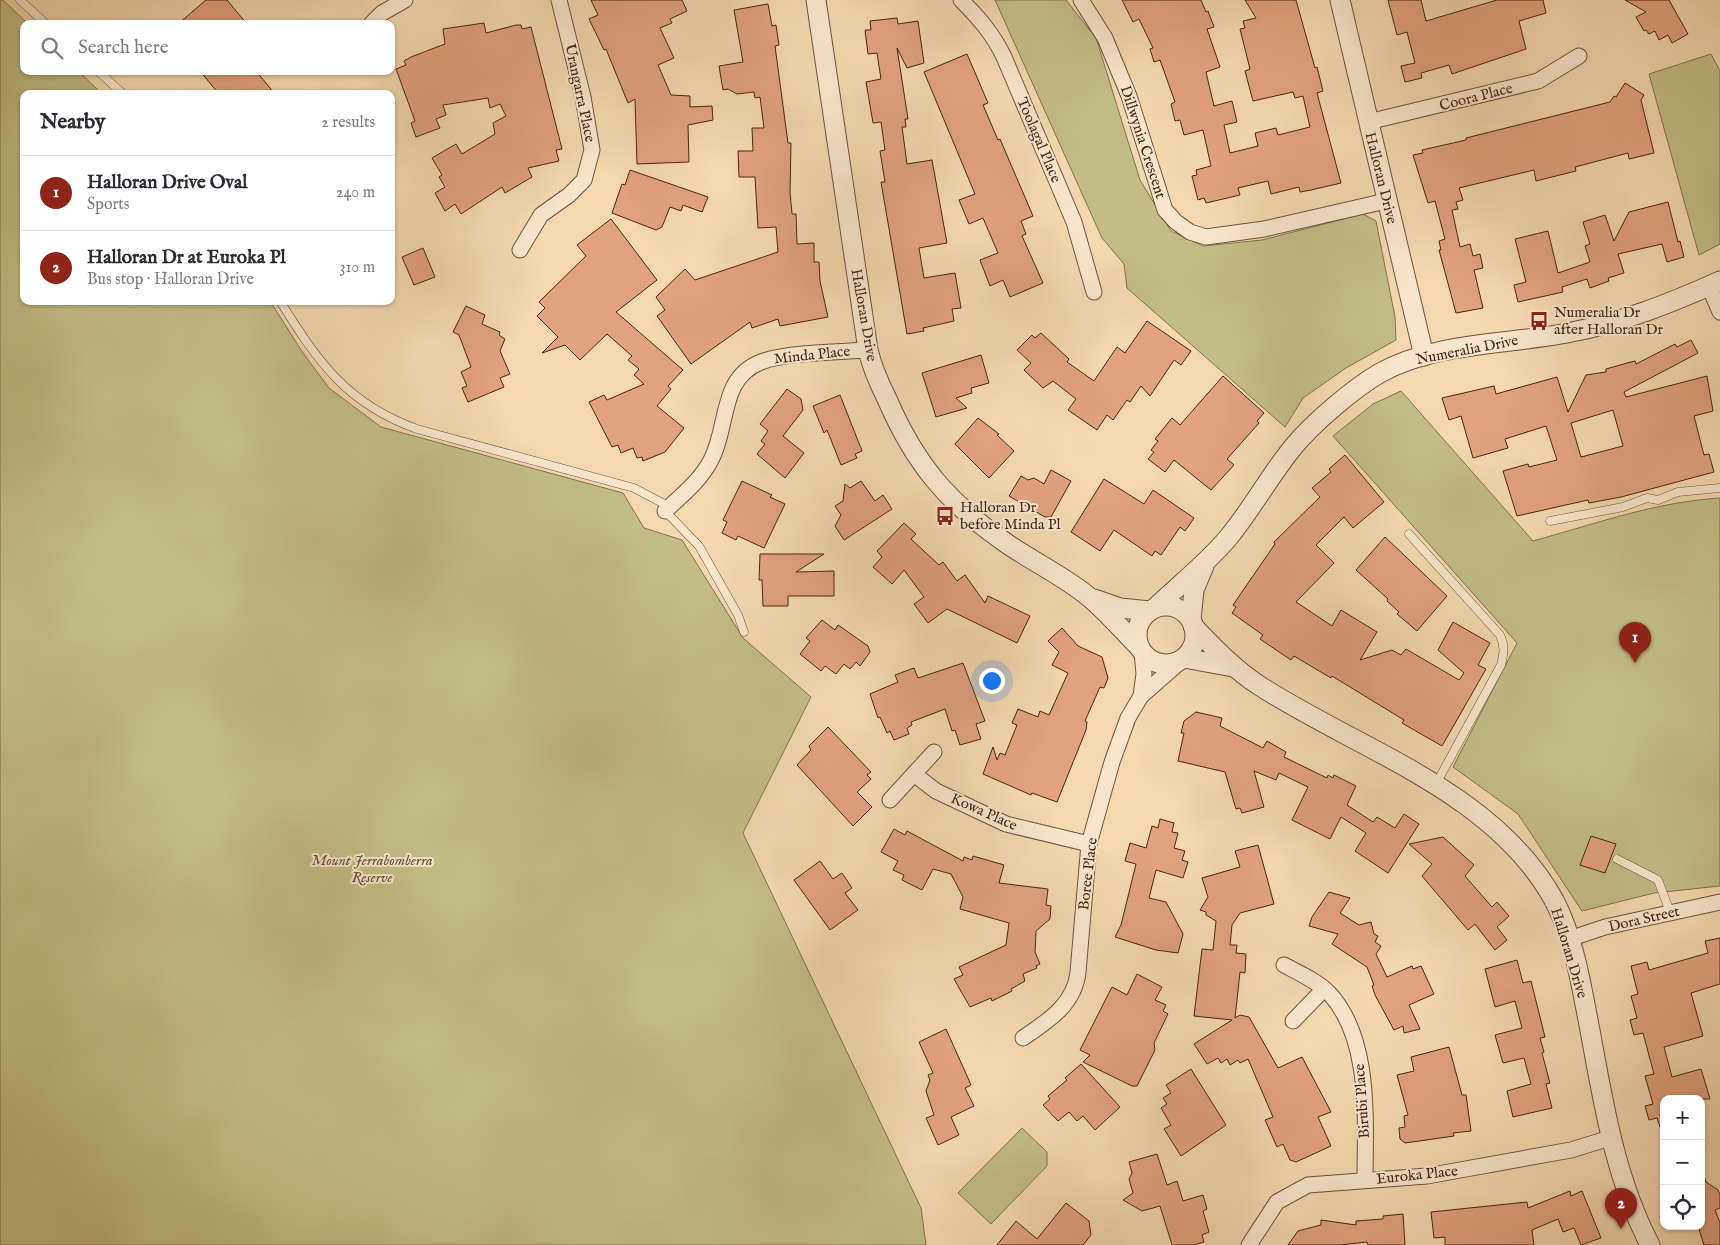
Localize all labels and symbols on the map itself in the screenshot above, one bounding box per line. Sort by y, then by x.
street label: Urangarra Place [560,42,600,144]
street label: Coora Place [1437,79,1515,115]
street label: Dillwynia Crescent [1116,83,1170,201]
street label: Toolagal Place [1013,94,1066,186]
street label: Halloran Drive [1360,130,1402,226]
street label: Halloran Drive [847,267,882,363]
place label: Numeralia Dr after Halloran Dr [1554,303,1664,339]
bus stop icon: Numeralia Dr after Halloran Dr [1528,310,1550,332]
street label: Numeralia Drive [1414,331,1520,369]
street label: Minda Place [773,342,851,368]
place label: Halloran Dr before Minda Pl [960,498,1062,534]
bus stop icon: Halloran Dr before Minda Pl [934,505,956,527]
pin: 1 [1619,622,1651,663]
your location [979,668,1005,694]
street label: Kowa Place [948,789,1020,835]
street label: Boree Place [1074,836,1102,911]
park label: Mount Jerrabomberra Reserve [311,851,433,887]
street label: Dora Street [1606,902,1682,936]
street label: Halloran Drive [1546,905,1592,1001]
street label: Birubi Place [1350,1063,1374,1139]
street label: Euroka Place [1375,1161,1459,1189]
pin: 2 [1605,1188,1637,1229]

